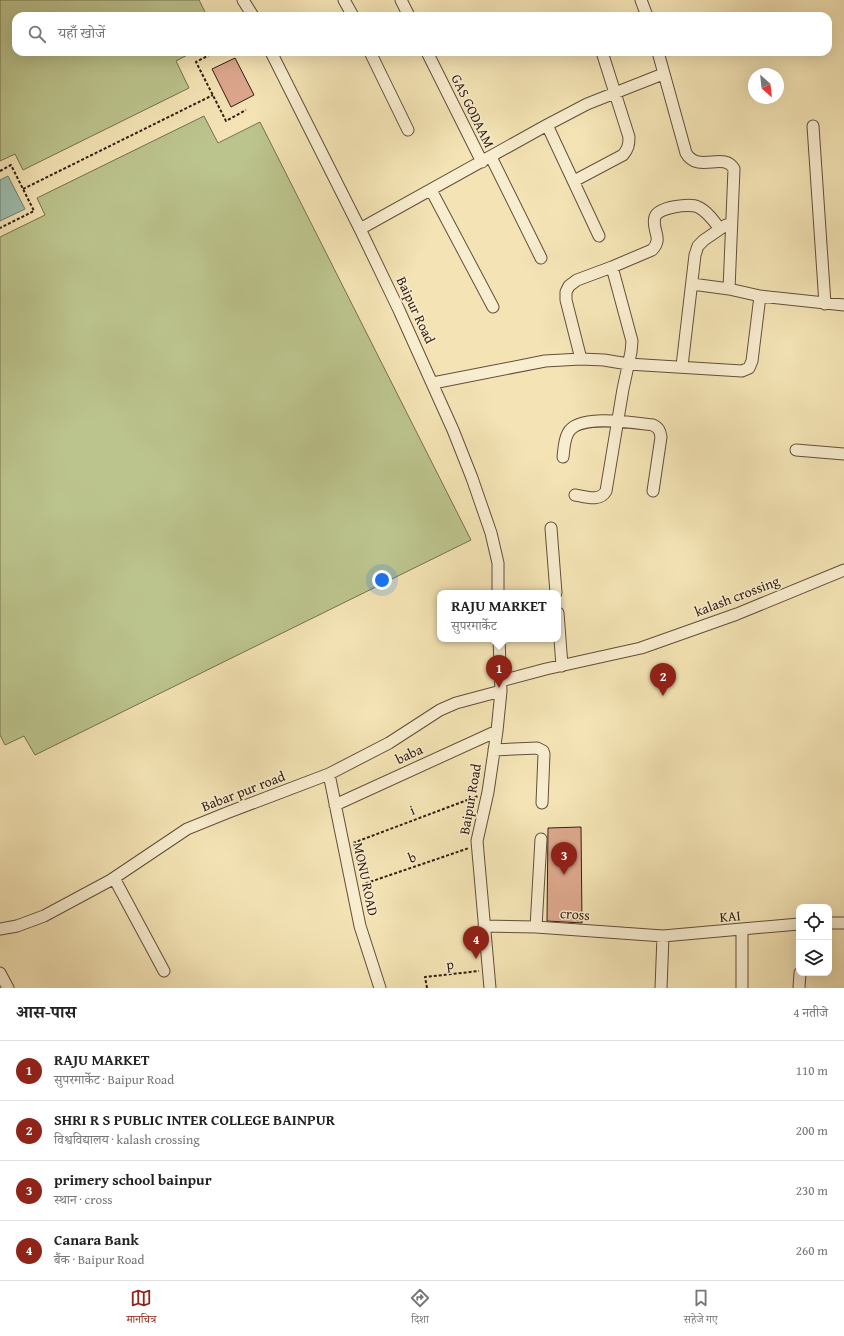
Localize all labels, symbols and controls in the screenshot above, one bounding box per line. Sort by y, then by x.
search box [12,12,832,56]
text: यहाँ खोजें [58,22,105,43]
icon: search [26,23,48,45]
north arrow [748,68,784,104]
street label: GAS GODAAM [446,71,500,151]
street label: Baipur Road [392,273,440,347]
your location [372,570,392,590]
street label: kalash crossing [692,571,782,621]
popup [437,590,561,642]
text: RAJU MARKET [451,595,547,616]
text: सुपरमार्केट [451,616,497,635]
pin: 1 [486,655,512,688]
pin: 2 [650,663,676,696]
street label: baba [392,739,426,769]
street label: Baipur Road [454,761,486,836]
street label: Babar pur road [198,766,288,816]
street label: i [407,800,417,820]
street label: MONU ROAD [348,840,384,918]
pin: 3 [551,842,577,875]
street label: b [405,846,419,868]
street label: cross [559,903,591,925]
map controls [796,904,832,976]
button: locate [796,904,832,940]
street label: KAI [719,905,741,927]
pin: 4 [463,926,489,959]
button: layers [796,940,832,976]
street label: p [445,954,455,974]
text: आस-पास [16,999,76,1024]
text: 4 नतीजे [793,1003,828,1022]
text: RAJU MARKET [54,1049,150,1070]
text: 1 [26,1061,32,1080]
text: 110 m [796,1061,828,1080]
text: सुपरमार्केट · Baipur Road [54,1070,174,1089]
text: SHRI R S PUBLIC INTER COLLEGE BAINPUR [54,1109,335,1130]
text: 2 [26,1121,32,1140]
text: 200 m [796,1121,828,1140]
text: विश्वविद्यालय · kalash crossing [54,1130,200,1149]
text: primery school bainpur [54,1169,212,1190]
text: 3 [26,1181,32,1200]
text: 230 m [796,1181,828,1200]
text: स्थान · cross [54,1190,112,1209]
text: Canara Bank [54,1229,139,1250]
text: 4 [26,1241,32,1260]
text: 260 m [796,1241,828,1260]
text: बैंक · Baipur Road [54,1250,144,1269]
tab: मानचित्र [126,1287,156,1330]
tab: दिशा [409,1287,431,1330]
tab: सहेजे गए [684,1287,718,1330]

